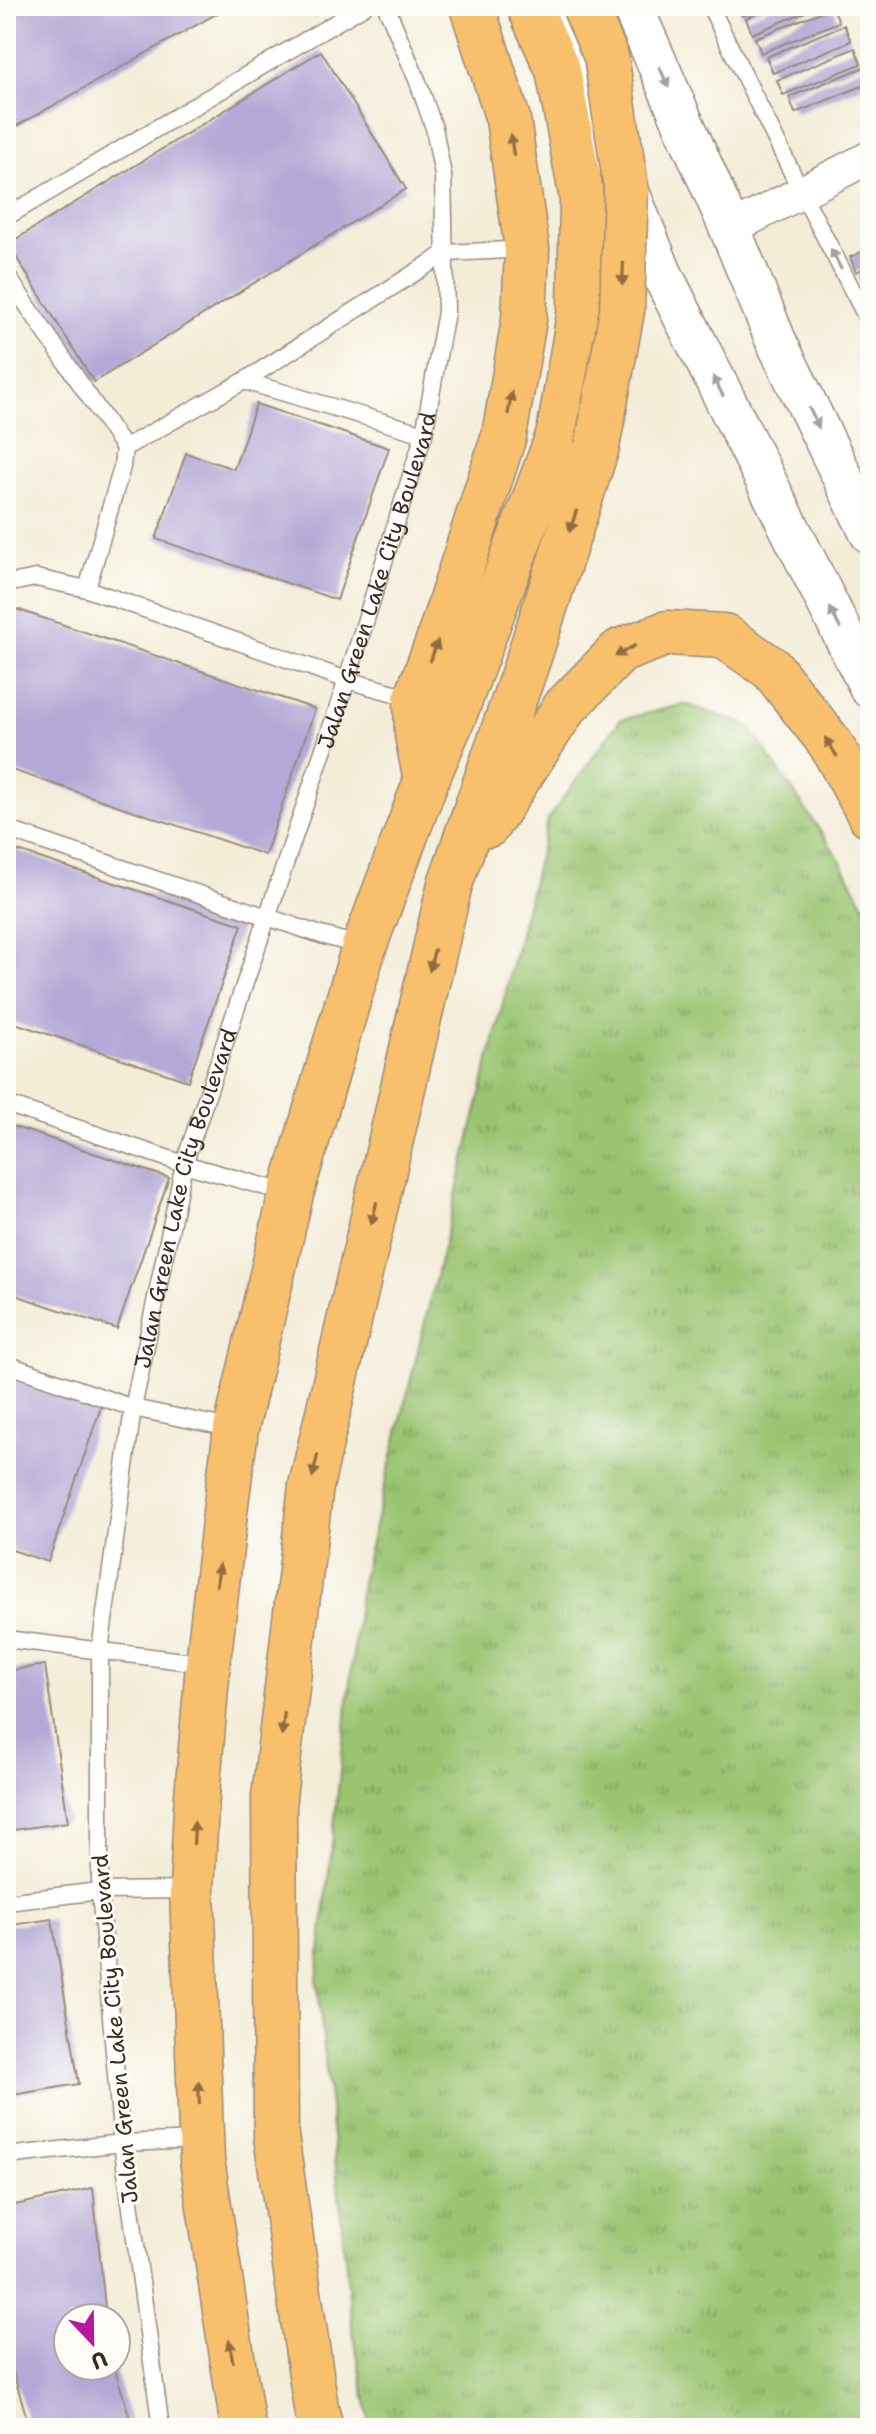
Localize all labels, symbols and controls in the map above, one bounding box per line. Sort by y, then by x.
one-way arrow [657,66,670,89]
one-way arrow [505,132,518,157]
one-way arrow [829,247,842,270]
one-way arrow [617,262,629,287]
one-way arrow [712,374,725,397]
one-way arrow [504,390,516,415]
one-way arrow [807,406,820,429]
street label: Jalan Green Lake City Boulevard [310,410,442,752]
one-way arrow [566,509,579,533]
one-way arrow [828,607,842,630]
one-way arrow [428,639,441,663]
one-way arrow [614,644,636,658]
one-way arrow [824,737,839,758]
one-way arrow [425,947,438,972]
street label: Jalan Green Lake City Boulevard [127,1024,243,1371]
one-way arrow [367,1201,379,1226]
one-way arrow [308,1454,321,1479]
one-way arrow [212,1562,225,1587]
one-way arrow [276,1712,289,1737]
one-way arrow [188,1820,201,1845]
street label: Jalan Green Lake City Boulevard [85,1853,145,2205]
one-way arrow [192,2080,205,2105]
north arrow [52,2302,132,2382]
one-way arrow [225,2338,237,2363]
text: U [87,2344,112,2376]

